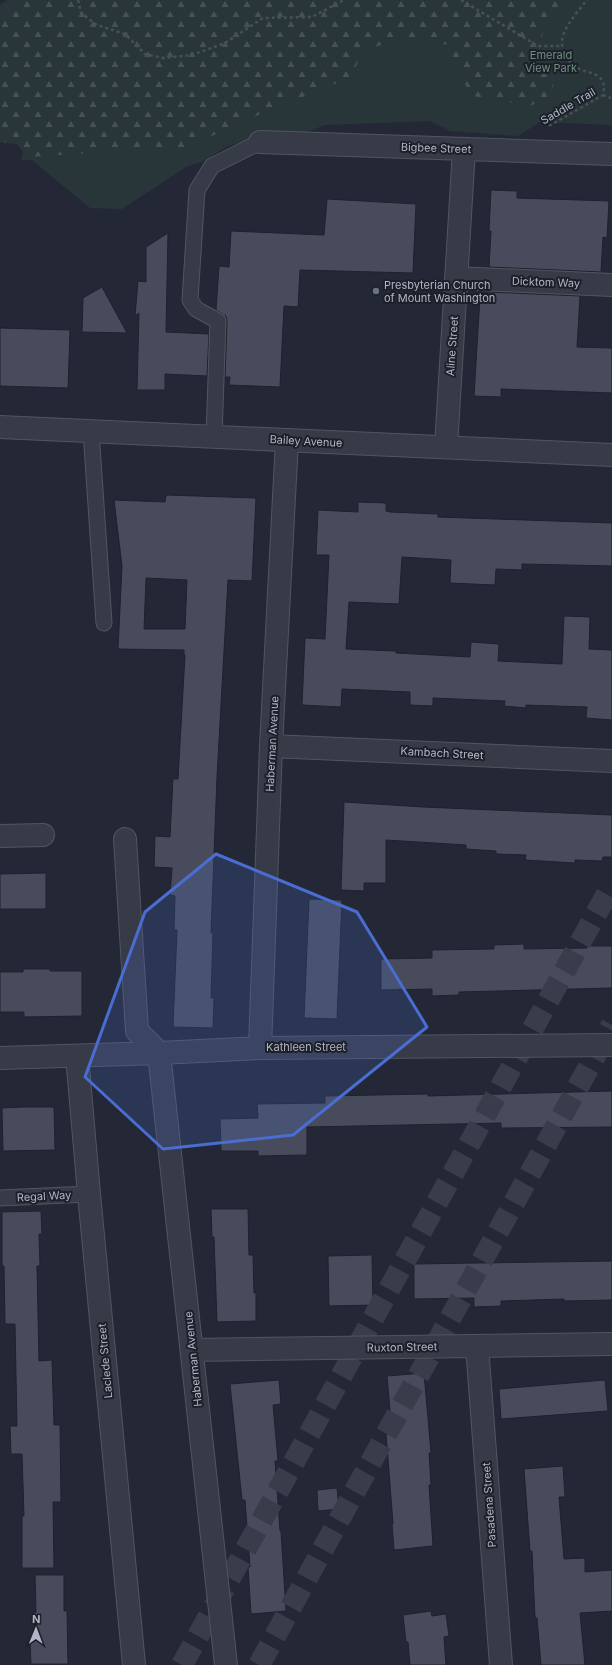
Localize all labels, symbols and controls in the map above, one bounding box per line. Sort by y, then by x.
park label: Emerald View Park [525,48,577,75]
street label: Saddle Trail [538,85,598,127]
street label: Bigbee Street [401,140,472,156]
street label: Dicktom Way [512,274,580,290]
place label: Presbyterian Church of Mount Washington [384,278,495,305]
marker: Presbyterian Church of Mount Washington [371,286,381,296]
street label: Aline Street [443,315,461,376]
street label: Bailey Avenue [269,432,343,450]
street label: Haberman Avenue [263,696,281,792]
street label: Kambach Street [400,744,484,762]
street label: Kathleen Street [266,1040,346,1054]
street label: Regal Way [16,1188,72,1204]
street label: Haberman Avenue [181,1311,205,1407]
street label: Laclede Street [95,1323,115,1399]
street label: Ruxton Street [367,1339,438,1355]
street label: Pasadena Street [479,1462,499,1548]
north arrow [16,1609,56,1649]
text: N [32,1612,40,1626]

